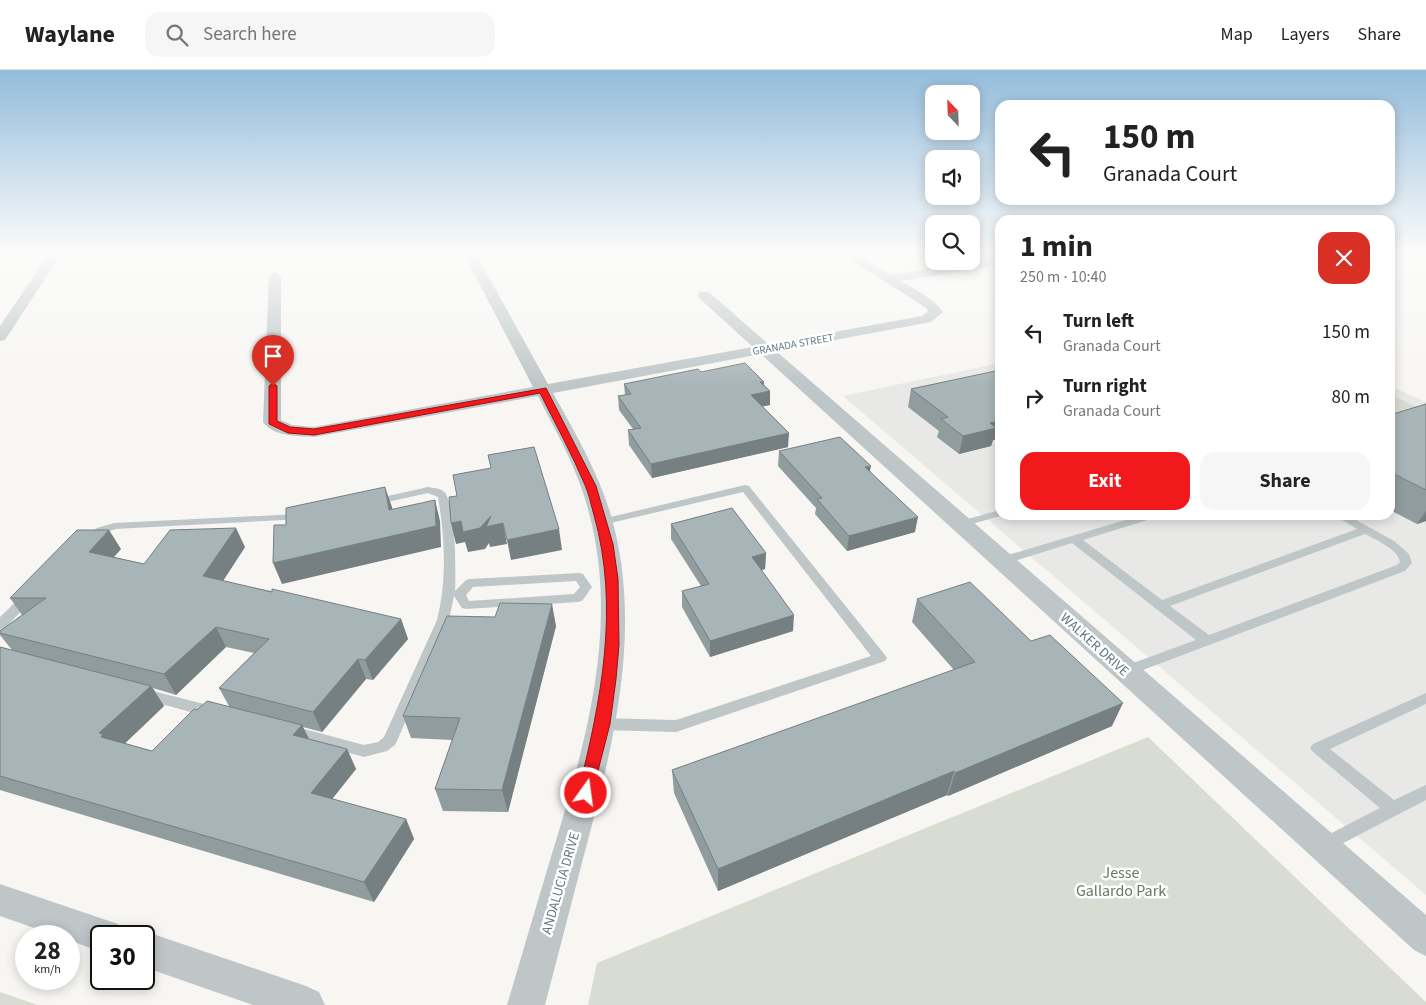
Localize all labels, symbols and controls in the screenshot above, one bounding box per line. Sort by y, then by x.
search box [145,12,495,57]
text: Waylane [25,17,115,52]
icon: search [163,21,191,49]
text: Search here [203,21,297,48]
text: Map [1221,22,1253,47]
text: Layers [1281,22,1330,47]
text: Share [1358,22,1401,47]
north arrow [925,85,980,140]
map controls [925,85,980,270]
text: 150 m [1103,112,1195,162]
icon: left [1020,120,1085,185]
button: sound [925,150,980,205]
text: Granada Court [1103,158,1237,190]
button: search [925,215,980,270]
text: 1 min [1020,225,1093,268]
button: close [1318,232,1370,284]
text: 250 m · 10:40 [1020,266,1107,288]
text: Turn left [1063,308,1134,335]
icon: left [1020,319,1048,347]
text: 150 m [1322,319,1370,346]
street label: GRANADA STREET [751,330,835,359]
pin [252,335,294,386]
text: Granada Court [1063,335,1161,357]
icon: arrive [259,342,287,370]
text: Turn right [1063,373,1147,400]
icon: right [1020,384,1048,412]
text: 80 m [1332,384,1370,411]
text: Granada Court [1063,400,1161,422]
button: Exit [1020,452,1190,510]
button: Share [1200,452,1370,510]
street label: WALKER DRIVE [1055,608,1133,681]
position arrow [559,766,611,818]
street label: ANDALUCIA DRIVE [537,830,585,937]
park label: Jesse Gallardo Park [1076,862,1166,902]
speed limit sign: 30 [90,925,155,990]
text: 28 [34,933,61,969]
text: km/h [34,961,61,978]

